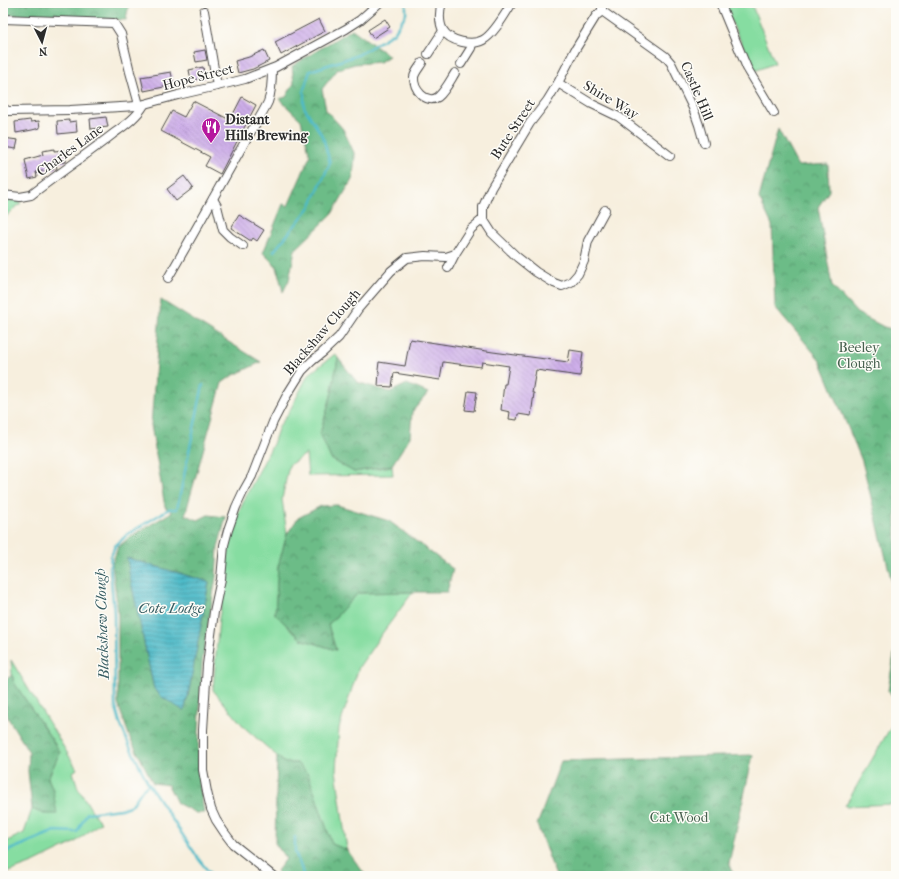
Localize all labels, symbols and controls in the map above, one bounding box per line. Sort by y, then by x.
north arrow [22,22,62,62]
text: N [38,45,48,58]
street label: Castle Hill [677,59,717,123]
street label: Hope Street [161,60,235,94]
street label: Shire Way [580,77,642,123]
street label: Bute Street [487,95,539,163]
place label: Distant Hills Brewing [225,111,309,144]
restaurant icon: Distant Hills Brewing [200,116,222,144]
street label: Charles Lane [33,120,107,180]
street label: Blackshaw Clough [280,285,364,379]
park label: Beeley Clough [837,339,881,372]
water label: Blackshaw Clough [91,568,113,681]
water label: Cote Lodge [138,599,205,617]
park label: Cat Wood [650,809,709,826]

